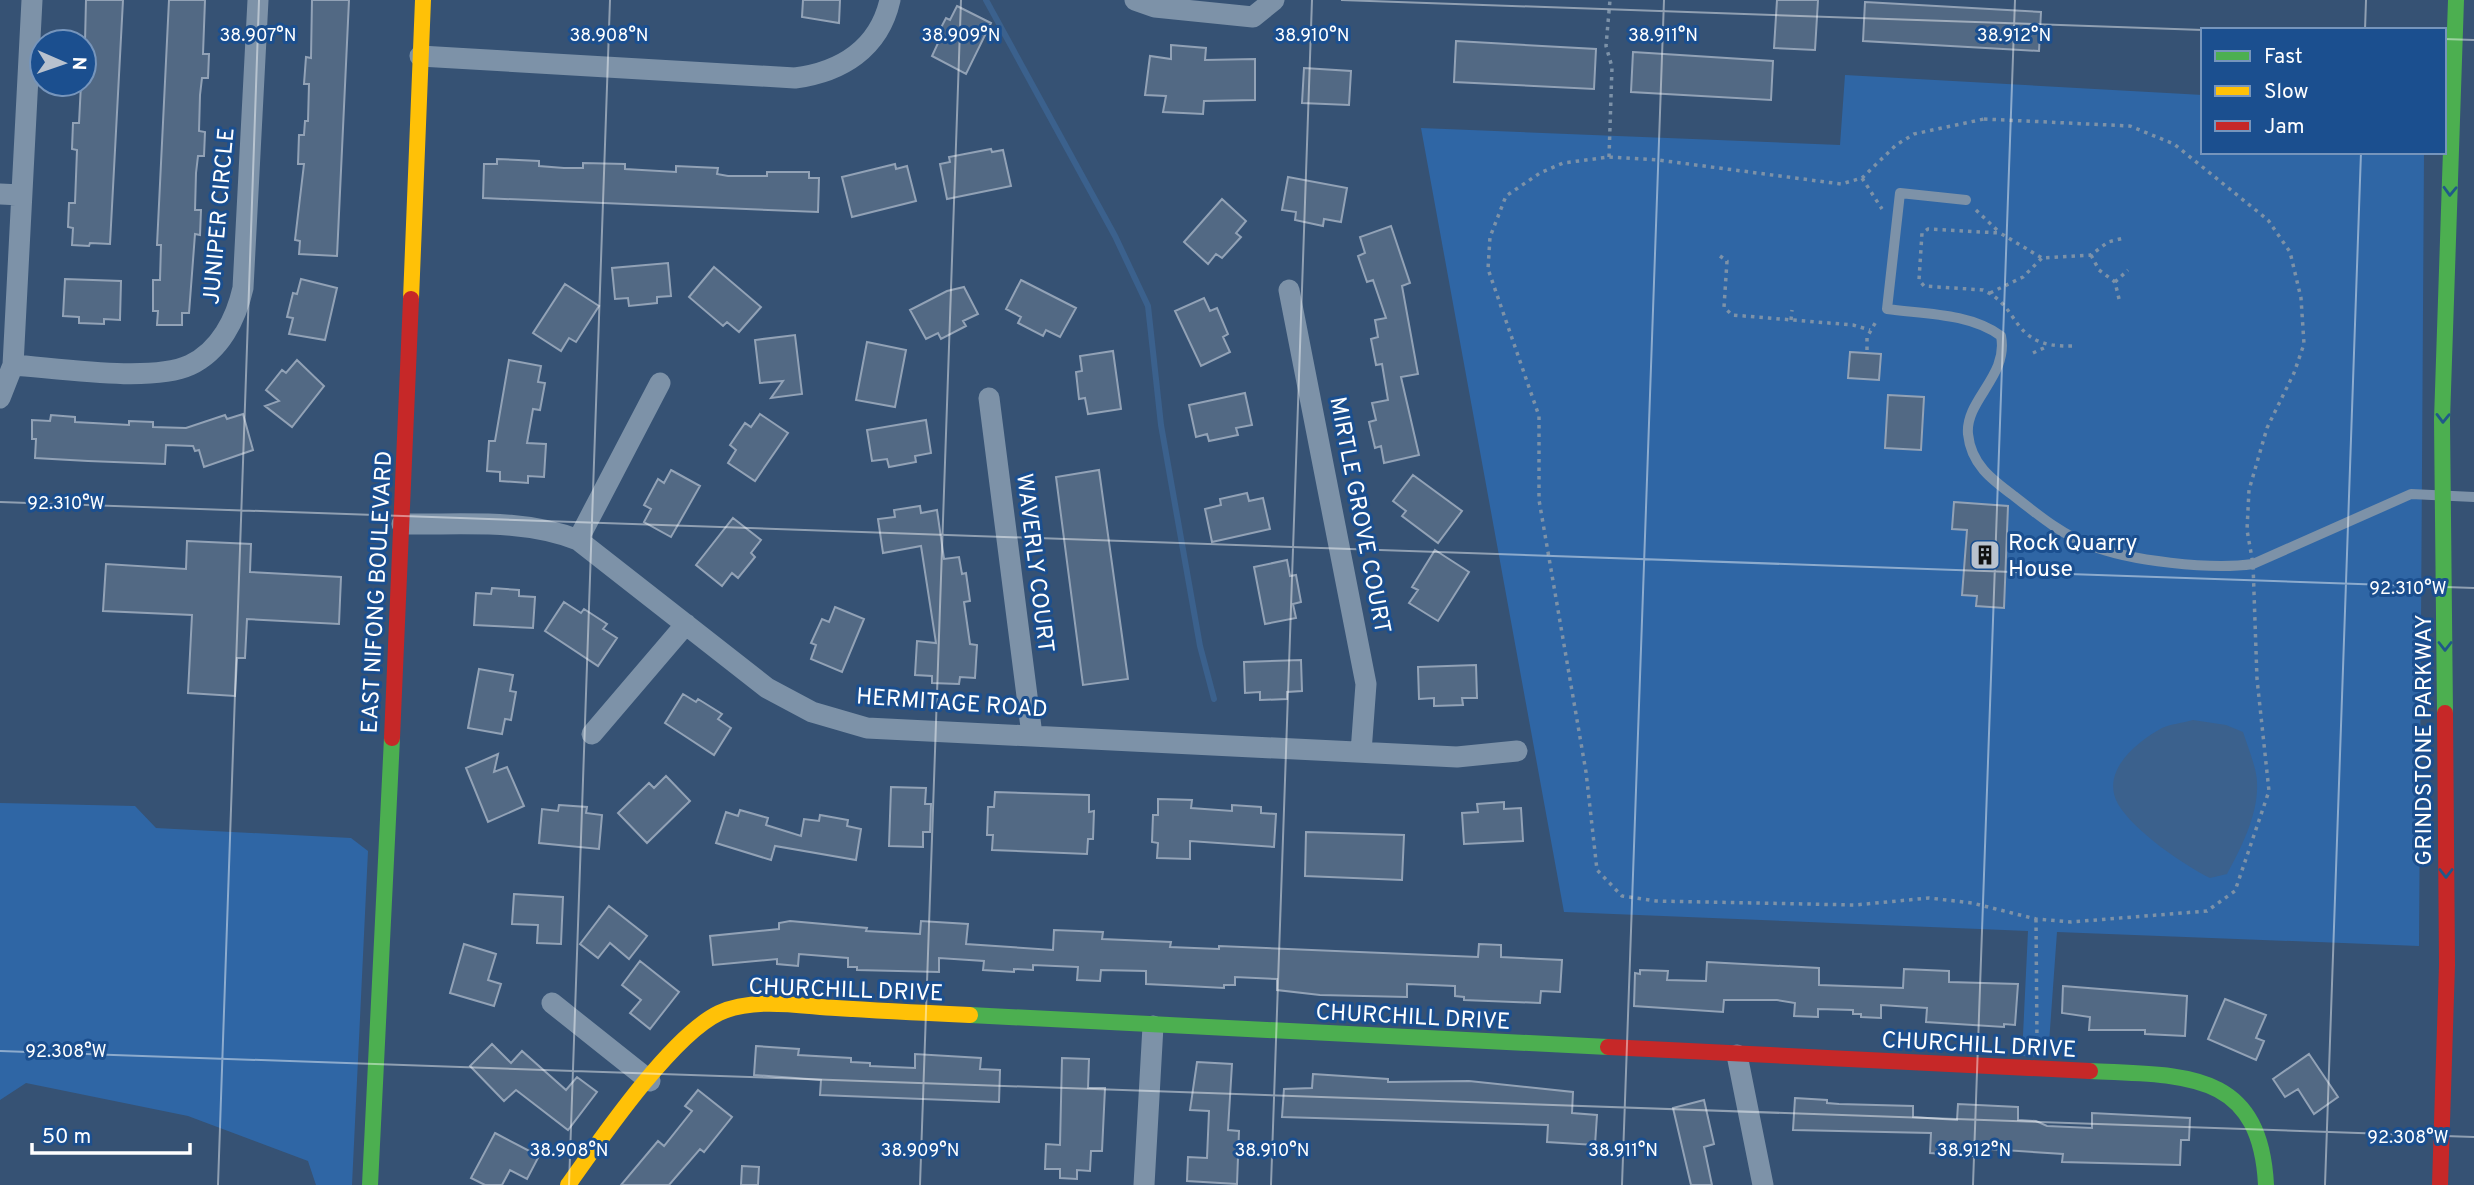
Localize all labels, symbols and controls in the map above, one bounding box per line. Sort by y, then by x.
text: 38.907°N [220,25,296,48]
text: 38.908°N [569,25,649,48]
text: 38.909°N [922,25,1000,48]
text: 38.910°N [1275,25,1349,48]
text: 38.911°N [1628,25,1698,48]
text: 38.912°N [1977,25,2051,48]
north arrow [28,28,98,98]
legend [2201,28,2446,154]
text: Fast [2264,44,2303,71]
text: N [66,56,90,71]
text: Slow [2264,79,2309,106]
text: Jam [2264,114,2305,141]
street label: JUNIPER CIRCLE [198,127,243,306]
one-way arrow [2442,185,2457,196]
street label: MIRTLE GROVE COURT [1321,395,1396,636]
one-way arrow [2435,413,2450,424]
street label: EAST NIFONG BOULEVARD [357,450,400,734]
street label: WAVERLY COURT [1008,472,1059,655]
text: 92.310°W [27,493,105,516]
place label: Rock Quarry House [2008,530,2138,585]
building icon: Rock Quarry House [1968,538,2002,572]
text: 92.310°W [2369,578,2447,601]
street label: GRINDSTONE PARKWAY [2411,614,2440,866]
one-way arrow [2437,641,2453,651]
street label: HERMITAGE ROAD [855,683,1049,726]
one-way arrow [2438,868,2454,879]
street label: CHURCHILL DRIVE [748,974,944,1009]
street label: CHURCHILL DRIVE [1315,999,1511,1038]
street label: CHURCHILL DRIVE [1881,1027,2077,1066]
text: 92.308°W [25,1041,107,1064]
scale bar [32,1112,189,1156]
text: 50 m [42,1124,91,1151]
text: 92.308°W [2367,1127,2449,1150]
text: 38.908°N [529,1140,609,1163]
text: 38.909°N [881,1140,959,1163]
text: 38.910°N [1235,1140,1309,1163]
text: 38.911°N [1588,1140,1658,1163]
text: 38.912°N [1937,1140,2011,1163]

